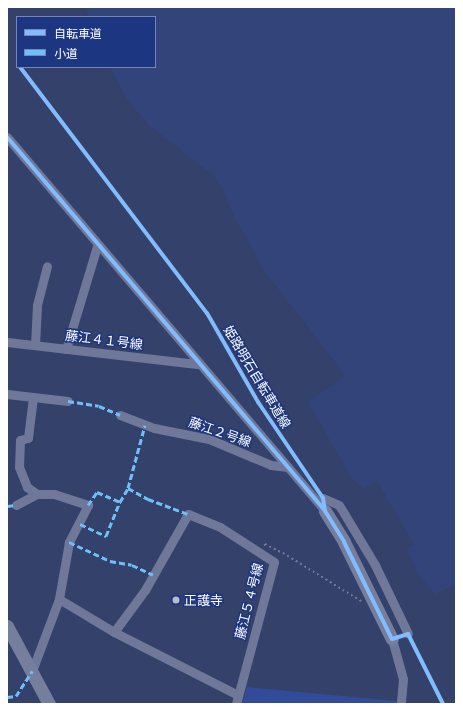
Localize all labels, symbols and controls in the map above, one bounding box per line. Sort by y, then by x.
legend [16,16,156,68]
text: 自転車道 [54,26,102,41]
text: 小道 [54,46,78,61]
street label: 姫路明石自転車道線 [220,323,294,431]
street label: 藤江４１号線 [64,328,144,352]
street label: 藤江２号線 [187,414,253,450]
street label: 藤江５４号線 [232,561,266,641]
place label: 正護寺 [184,592,223,608]
marker: 正護寺 [171,595,181,605]

